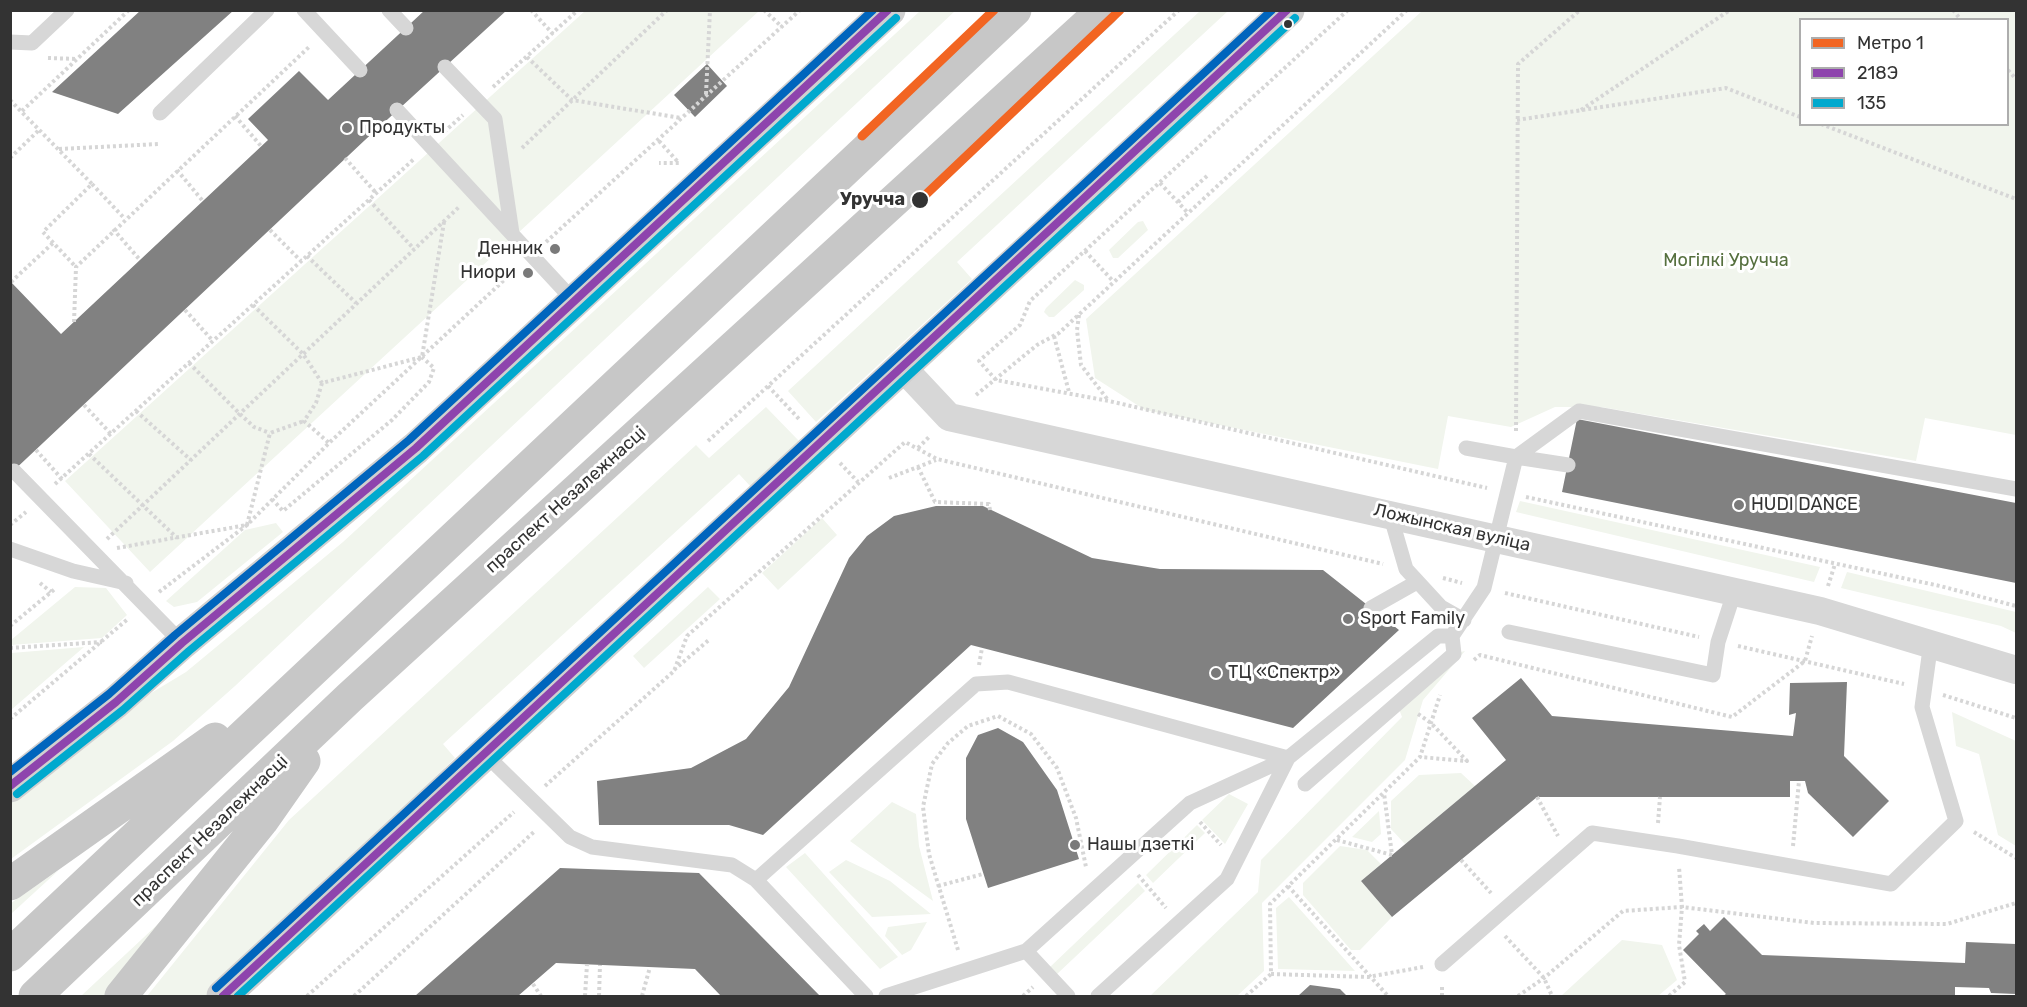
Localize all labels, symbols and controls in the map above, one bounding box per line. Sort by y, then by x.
unlabelled marker [1282,18,1294,30]
legend [1799,18,2009,126]
text: Метро 1 [1857,32,1924,54]
text: 218Э [1857,62,1898,84]
text: 135 [1857,92,1886,114]
place label: Продукты [359,117,445,139]
marker: Продукты [340,121,354,135]
place label: Уручча [840,189,905,211]
marker: Уручча [910,190,930,210]
place label: Денник [478,238,543,260]
marker: Денник [548,242,562,256]
park label: Могілкі Уручча [1663,250,1789,272]
place label: Ниори [460,262,516,284]
marker: Ниори [521,266,535,280]
street label: праспект Незалежнасці [481,422,651,578]
place label: HUDI DANCE [1751,494,1858,516]
marker: HUDI DANCE [1732,498,1746,512]
street label: Ложынская вуліца [1372,499,1532,557]
place label: Sport Family [1360,608,1465,630]
marker: Sport Family [1341,612,1355,626]
place label: ТЦ «Спектр» [1228,662,1340,684]
marker: ТЦ «Спектр» [1209,666,1223,680]
street label: праспект Незалежнасці [127,751,293,911]
place label: Нашы дзеткі [1087,834,1194,856]
marker: Нашы дзеткі [1068,838,1082,852]

